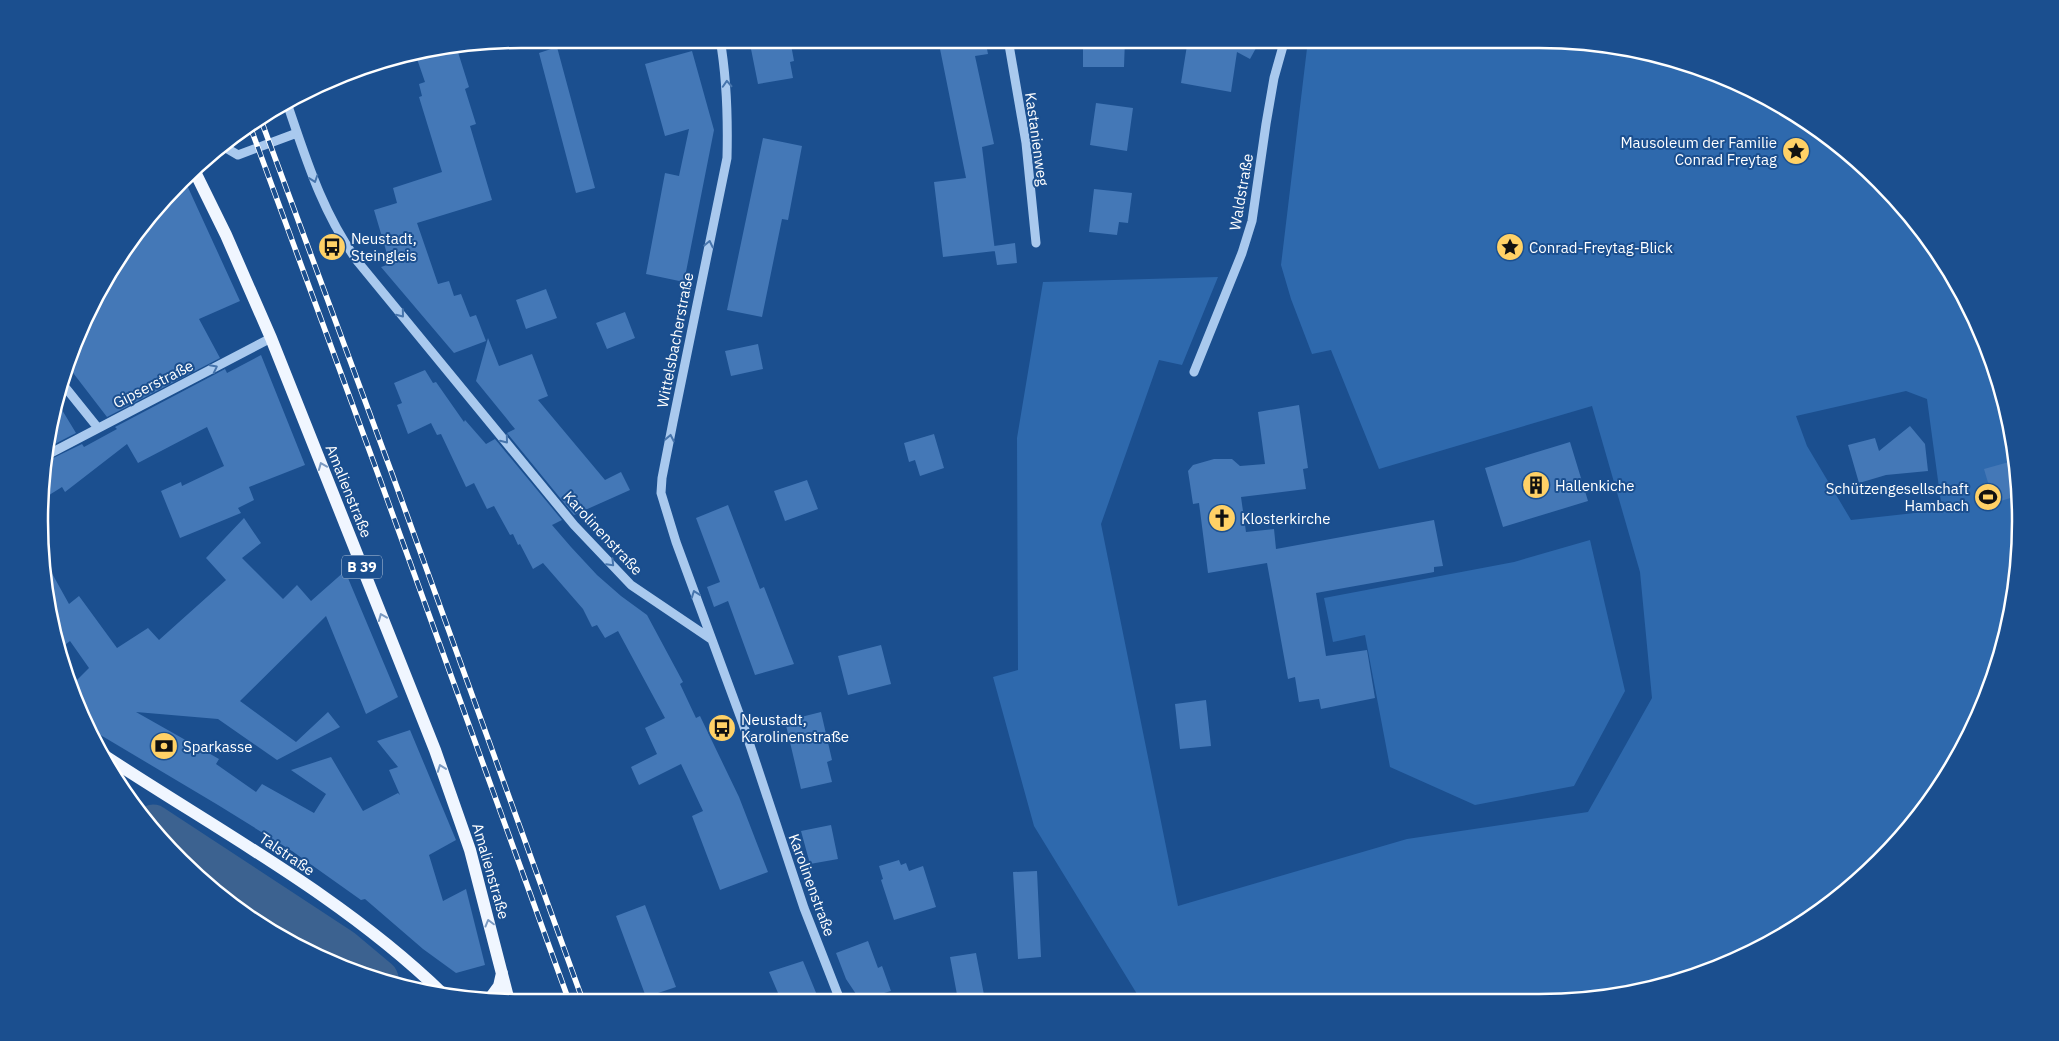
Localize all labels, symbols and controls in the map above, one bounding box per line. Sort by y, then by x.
one-way arrow [721,79,732,87]
street label: Kastanienweg [1021,91,1053,187]
place label: Mausoleum der Familie Conrad Freytag [1620,133,1777,169]
place icon: Mausoleum der Familie Conrad Freytag [1781,136,1811,166]
street label: Waldstraße [1225,152,1257,232]
one-way arrow [308,175,318,183]
place label: Neustadt, Steingleis [351,229,417,265]
bus stop icon: Neustadt, Steingleis [317,232,347,262]
place icon: Conrad-Freytag-Blick [1495,232,1525,262]
place label: Conrad-Freytag-Blick [1529,238,1673,257]
one-way arrow [703,240,714,248]
street label: Wittelsbacherstraße [653,271,697,409]
one-way arrow [396,309,405,318]
street label: Gipserstraße [110,356,196,412]
one-way arrow [209,364,218,374]
one-way arrow [664,433,674,442]
one-way arrow [499,434,507,443]
street label: Amalienstraße [322,442,376,540]
one-way arrow [318,462,328,471]
building icon: Hallenkiche [1521,470,1551,500]
place label: Hallenkiche [1555,476,1634,495]
place label: Schützengesellschaft Hambach [1826,479,1969,515]
sports icon: Schützengesellschaft Hambach [1973,482,2003,512]
street label: Karolinenstraße [559,487,647,579]
church icon: Klosterkirche [1207,503,1237,533]
place label: Klosterkirche [1241,509,1331,528]
road number: B 39 [342,556,382,578]
one-way arrow [605,557,614,566]
one-way arrow [691,590,701,599]
one-way arrow [378,613,388,622]
place label: Neustadt, Karolinenstraße [741,710,849,746]
bus stop icon: Neustadt, Karolinenstraße [707,713,737,743]
bank icon: Sparkasse [149,731,179,761]
place label: Sparkasse [183,737,253,756]
one-way arrow [437,765,447,773]
street label: Amalienstraße [468,821,514,921]
street label: Talstraße [255,828,319,880]
street label: Karolinenstraße [785,831,839,939]
one-way arrow [485,920,495,928]

